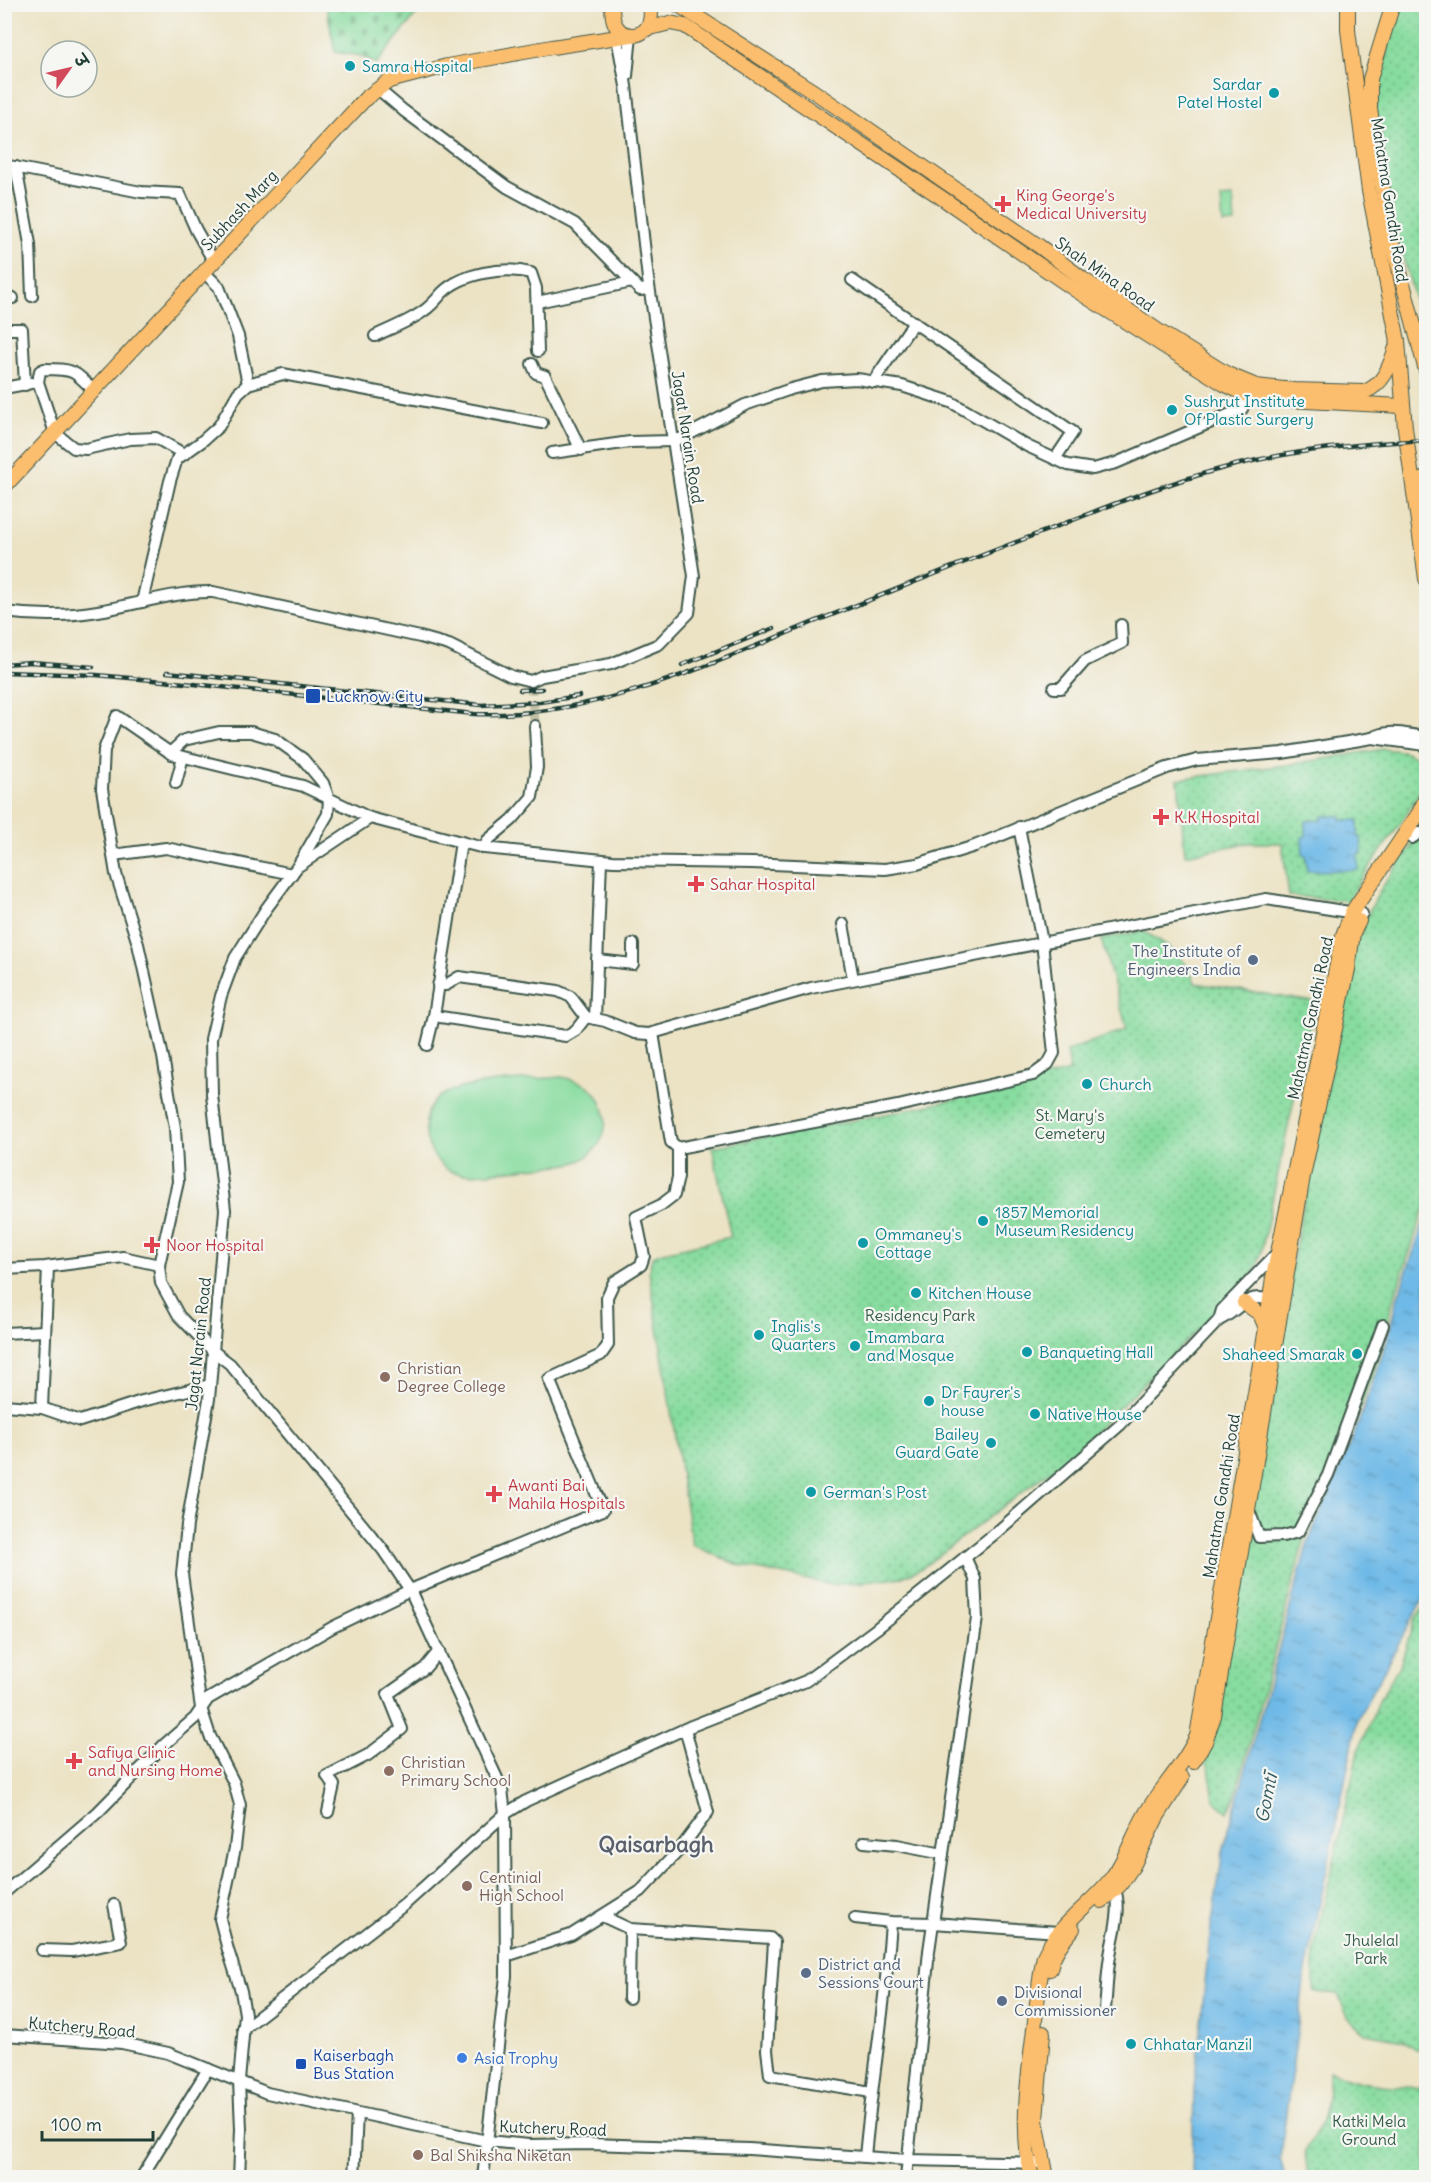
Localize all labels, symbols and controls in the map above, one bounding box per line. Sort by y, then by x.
north arrow [39,39,99,99]
text: उ [69,49,93,72]
place label: Samra Hospital [362,56,472,76]
marker: Samra Hospital [343,59,357,73]
place label: Sardar Patel Hostel [1177,74,1262,112]
marker: Sardar Patel Hostel [1267,86,1281,100]
street label: Mahatma Gandhi Road [1367,116,1413,284]
street label: Subhash Marg [197,165,281,255]
place label: King George's Medical University [1016,185,1147,223]
marker: King George's Medical University [994,195,1012,213]
street label: Shah Mina Road [1052,232,1158,316]
street label: Jagat Narain Road [668,369,708,505]
place label: Sushrut Institute Of Plastic Surgery [1184,391,1314,429]
marker: Sushrut Institute Of Plastic Surgery [1165,403,1179,417]
place label: Lucknow City [326,686,423,706]
marker: Lucknow City [304,687,322,705]
place label: K.K Hospital [1174,807,1259,827]
marker: K.K Hospital [1152,808,1170,826]
place label: Sahar Hospital [710,874,815,894]
marker: Sahar Hospital [687,875,705,893]
street label: Mahatma Gandhi Road [1283,935,1337,1101]
place label: The Institute of Engineers India [1128,941,1242,979]
marker: The Institute of Engineers India [1246,953,1260,967]
place label: Church [1099,1074,1152,1094]
marker: Church [1080,1077,1094,1091]
park label: St. Mary's Cemetery [1035,1105,1105,1143]
place label: 1857 Memorial Museum Residency [995,1202,1134,1240]
marker: 1857 Memorial Museum Residency [976,1214,990,1228]
place label: Ommaney's Cottage [875,1224,962,1262]
place label: Noor Hospital [166,1235,264,1255]
marker: Noor Hospital [143,1236,161,1254]
marker: Ommaney's Cottage [856,1236,870,1250]
street label: Jagat Narain Road [181,1276,215,1412]
place label: Kitchen House [928,1283,1032,1303]
marker: Kitchen House [909,1286,923,1300]
park label: Residency Park [865,1305,975,1325]
place label: Inglis's Quarters [771,1316,836,1354]
place label: Imambara and Mosque [867,1327,954,1365]
marker: Inglis's Quarters [752,1328,766,1342]
marker: Imambara and Mosque [848,1339,862,1353]
place label: Banqueting Hall [1039,1342,1153,1362]
place label: Shaheed Smarak [1222,1344,1345,1364]
marker: Banqueting Hall [1020,1345,1034,1359]
marker: Shaheed Smarak [1350,1347,1364,1361]
place label: Christian Degree College [397,1358,506,1396]
marker: Christian Degree College [378,1370,392,1384]
place label: Dr Fayrer's house [941,1382,1021,1420]
marker: Dr Fayrer's house [922,1394,936,1408]
place label: Native House [1047,1404,1142,1424]
marker: Native House [1028,1407,1042,1421]
street label: Mahatma Gandhi Road [1198,1412,1244,1580]
place label: Bailey Guard Gate [895,1424,979,1462]
marker: Bailey Guard Gate [984,1436,998,1450]
place label: Awanti Bai Mahila Hospitals [508,1475,625,1513]
place label: German's Post [823,1482,928,1502]
marker: Awanti Bai Mahila Hospitals [485,1485,503,1503]
marker: German's Post [804,1485,818,1499]
place label: Safiya Clinic and Nursing Home [88,1742,222,1780]
marker: Safiya Clinic and Nursing Home [65,1752,83,1770]
place label: Christian Primary School [401,1752,511,1790]
marker: Christian Primary School [382,1764,396,1778]
water label: Gomtī [1250,1767,1283,1825]
district label: Qaisarbagh [598,1830,714,1858]
place label: Centinial High School [479,1867,564,1905]
marker: Centinial High School [460,1879,474,1893]
park label: Jhulelal Park [1343,1930,1399,1968]
place label: District and Sessions Court [818,1954,924,1992]
marker: District and Sessions Court [799,1966,813,1980]
place label: Divisional Commissioner [1014,1982,1117,2020]
marker: Divisional Commissioner [995,1994,1009,2008]
street label: Kutchery Road [28,2012,136,2042]
place label: Chhatar Manzil [1143,2034,1252,2054]
marker: Chhatar Manzil [1124,2037,1138,2051]
place label: Kaiserbagh Bus Station [313,2045,394,2083]
place label: Asia Trophy [474,2048,558,2068]
marker: Asia Trophy [455,2051,469,2065]
marker: Kaiserbagh Bus Station [294,2057,308,2071]
scale bar [42,2104,153,2142]
park label: Katki Mela Ground [1332,2111,1406,2149]
text: 100 m [51,2113,102,2136]
street label: Kutchery Road [499,2116,607,2140]
place label: Bal Shiksha Niketan [430,2145,571,2165]
marker: Bal Shiksha Niketan [411,2148,425,2162]

